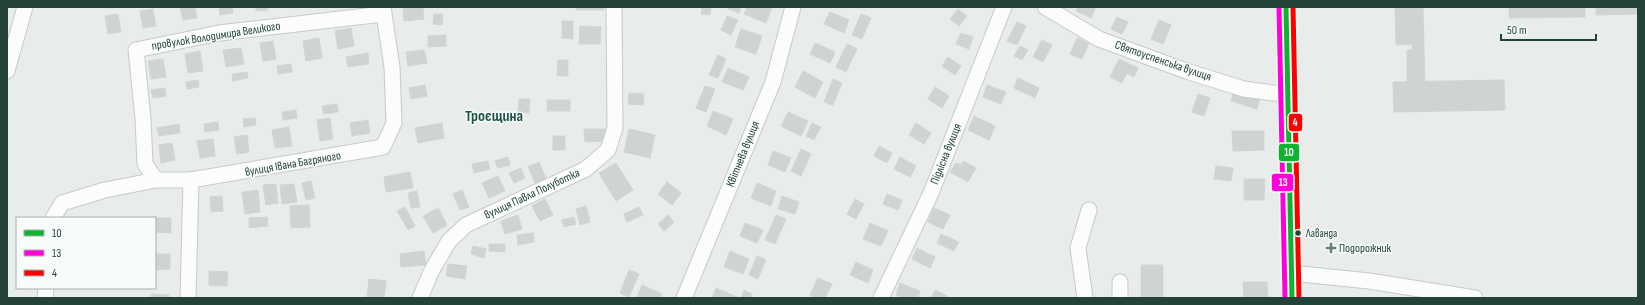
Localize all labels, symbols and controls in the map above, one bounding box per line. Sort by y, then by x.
scale bar [1501,16,1596,42]
street label: провулок Володимира Великого [150,18,282,54]
text: 50 m [1507,23,1527,38]
street label: Святоуспенська вулиця [1113,37,1214,85]
district label: Троєщина [465,107,523,126]
line badge: 4 [1288,113,1303,132]
text: 4 [1292,116,1298,129]
street label: Квітнева вулиця [723,118,763,189]
street label: Підлісна вулиця [927,121,965,187]
line badge: 10 [1278,143,1300,162]
text: 10 [1284,146,1294,159]
street label: вулиця Івана Багряного [244,148,342,180]
street label: вулиця Павла Полуботка [482,165,582,223]
line badge: 13 [1271,173,1294,192]
text: 13 [1278,176,1288,189]
legend [16,217,156,289]
text: 10 [52,226,62,241]
place label: Лаванда [1305,227,1337,240]
marker: Лаванда [1293,228,1303,238]
place label: Подорожник [1339,241,1391,256]
marker: Подорожник [1326,243,1336,253]
text: 13 [52,246,61,261]
text: 4 [52,266,57,281]

